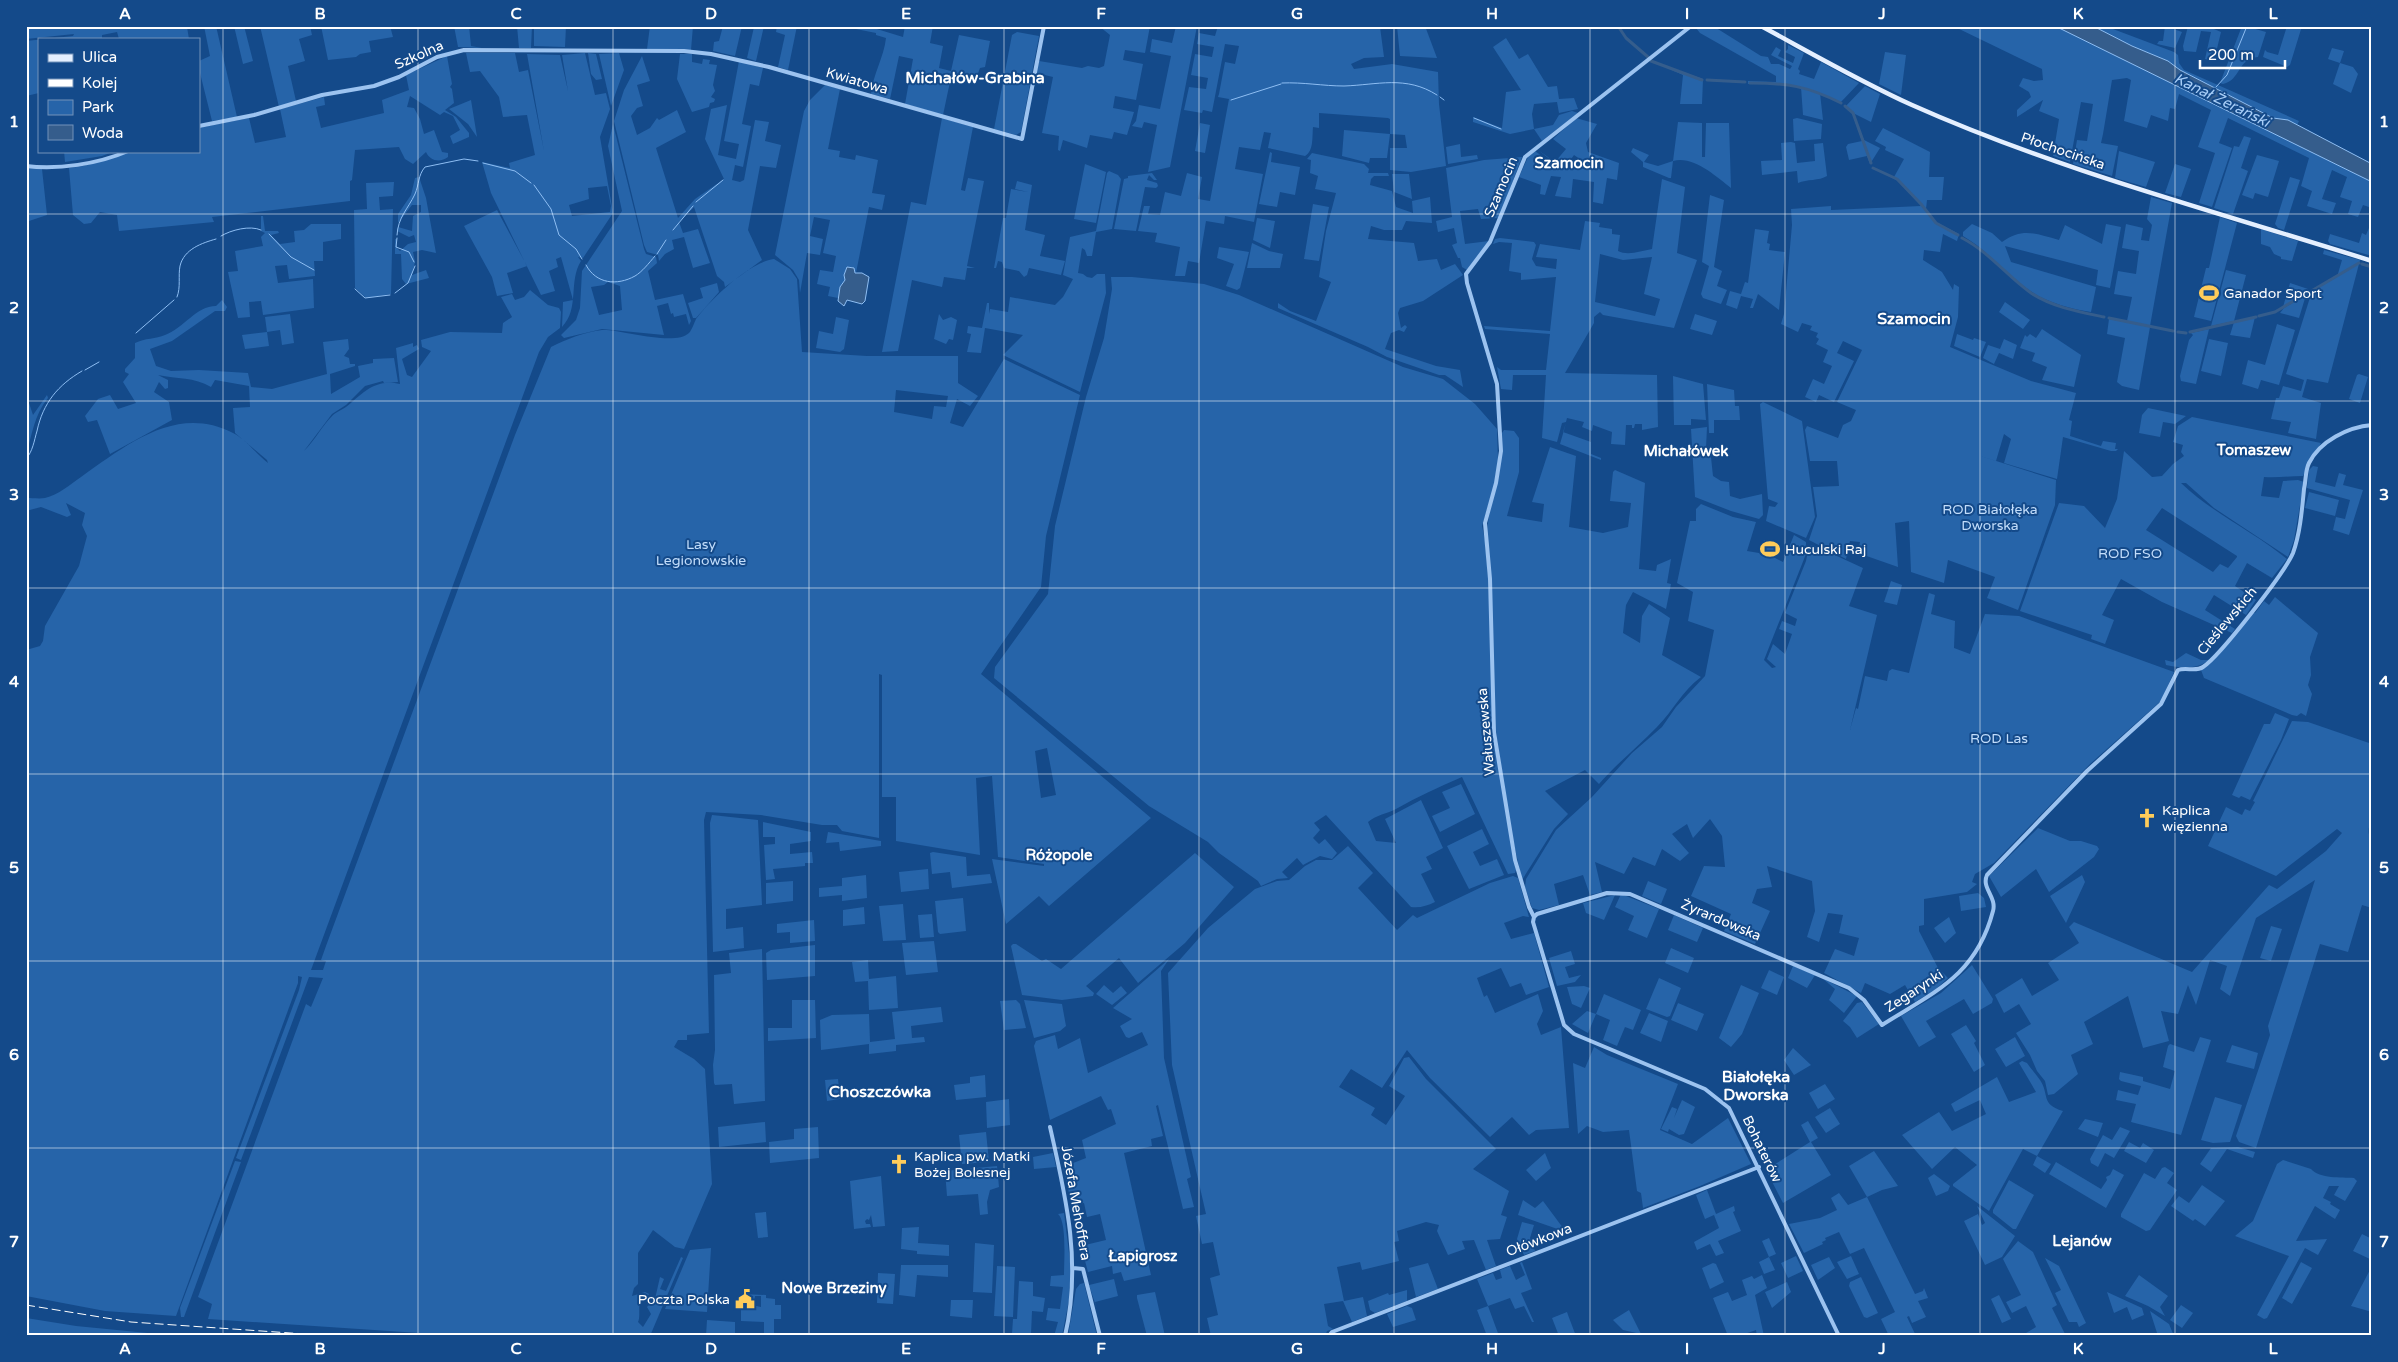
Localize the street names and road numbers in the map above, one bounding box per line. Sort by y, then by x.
street label: Szkolna [392,37,446,73]
street label: Kwiatowa [824,64,890,98]
street label: Płochocińska [2019,129,2107,173]
street label: Szamocin [1481,154,1521,220]
street label: Cieślewskich [2193,583,2261,659]
street label: Wałuszewska [1474,687,1498,777]
street label: Żyrardowska [1678,896,1764,944]
street label: Zegarynki [1882,966,1946,1016]
street label: Bohaterów [1739,1113,1785,1185]
street label: Józefa Mehoffera [1058,1144,1094,1262]
street label: Ołówkowa [1504,1220,1574,1260]

